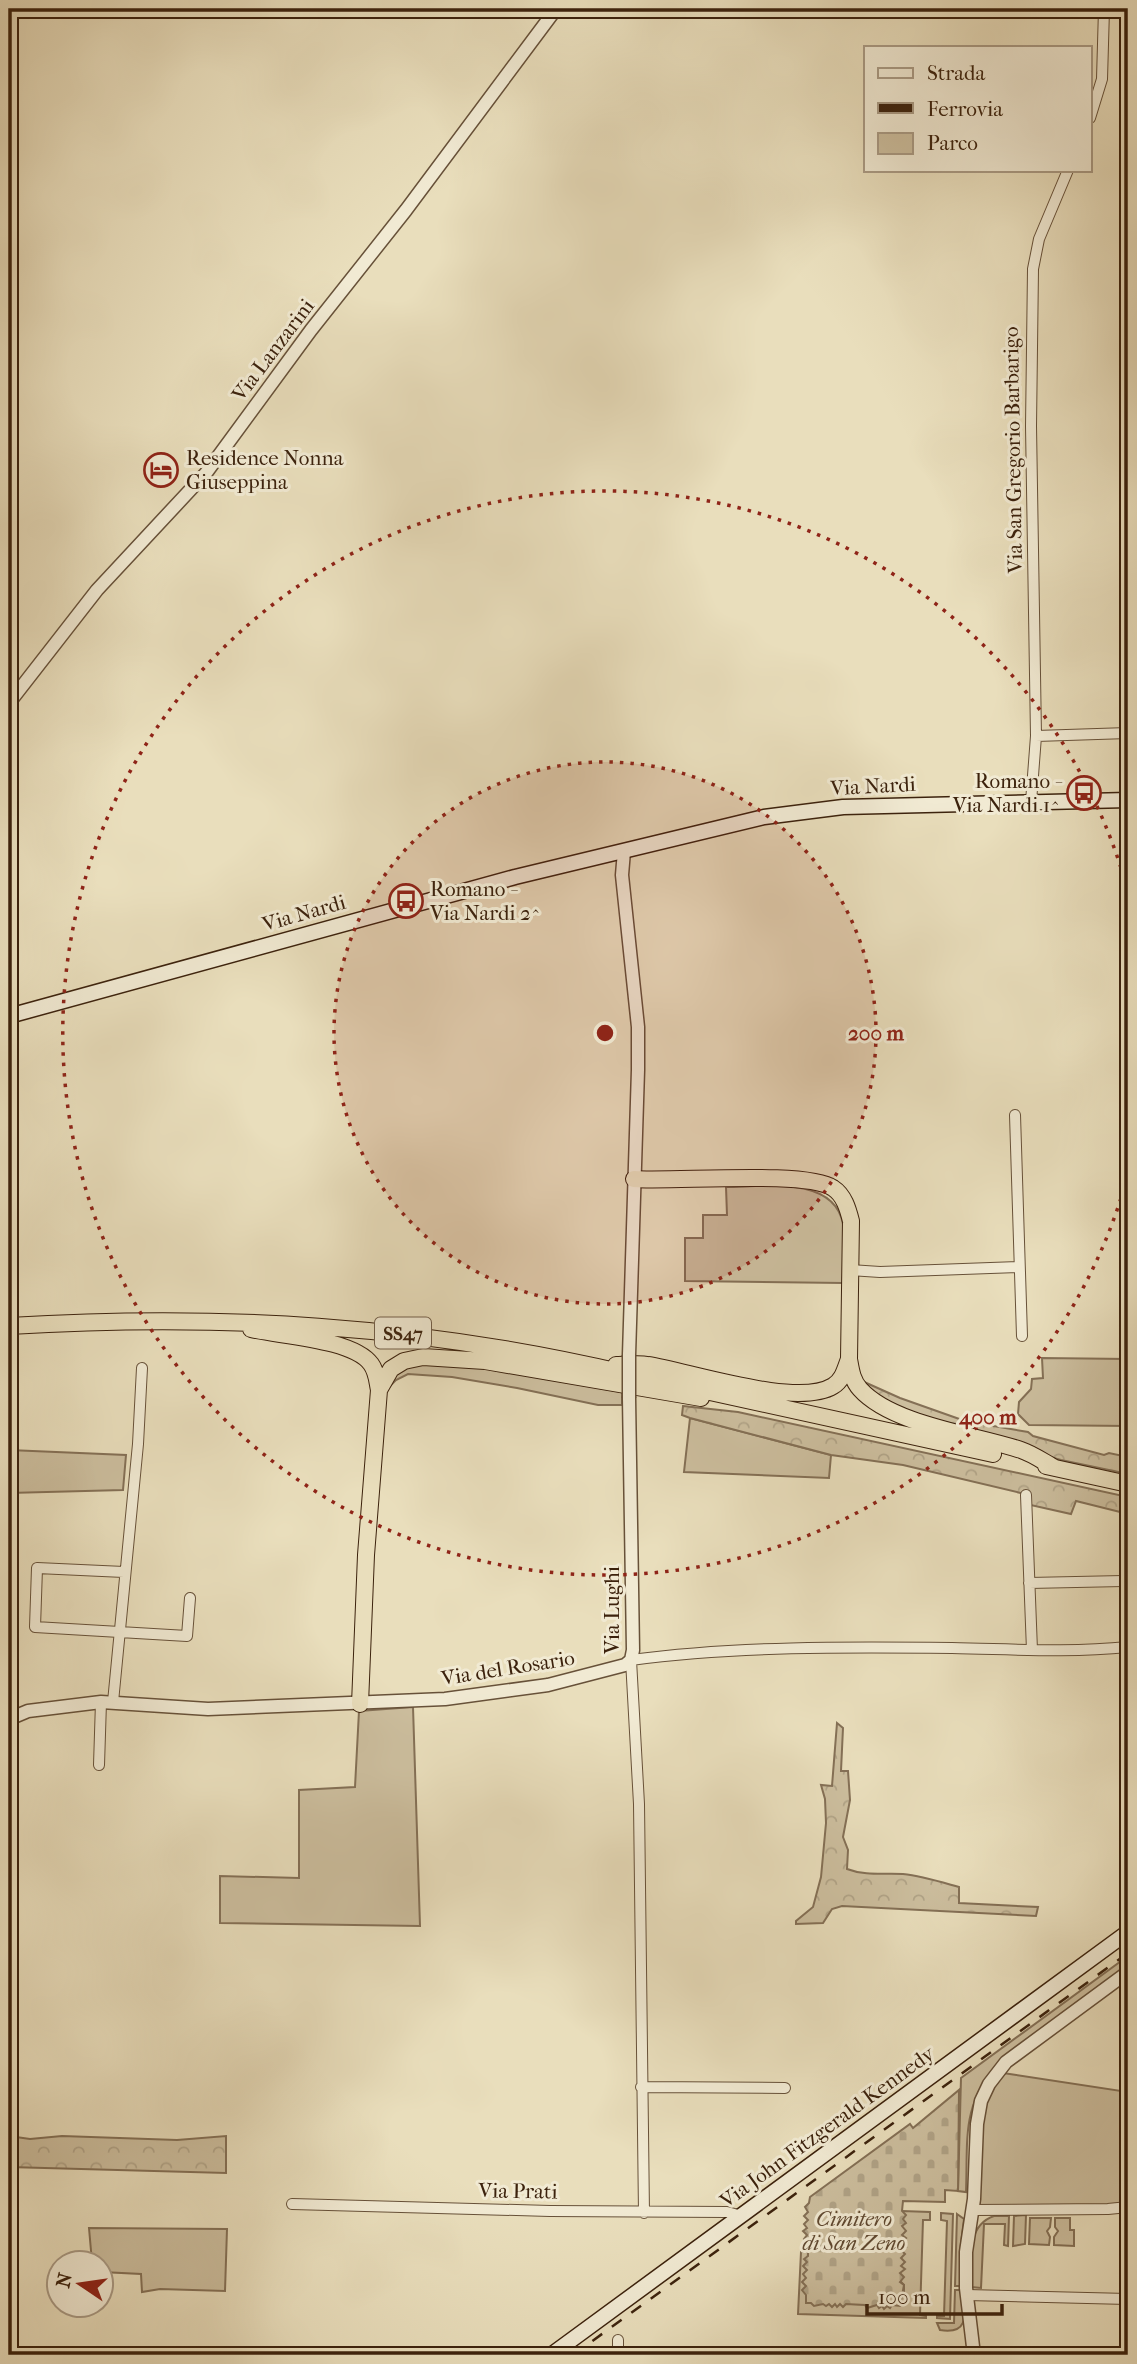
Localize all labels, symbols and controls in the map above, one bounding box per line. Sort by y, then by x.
legend [864,46,1092,172]
text: Strada [927,61,985,85]
text: Ferrovia [927,97,1003,121]
text: Parco [927,131,978,155]
street label: Via Lanzarini [226,294,319,406]
street label: Via San Gregorio Barbarigo [999,326,1027,575]
place label: Residence Nonna Giuseppina [186,446,344,494]
hotel icon: Residence Nonna Giuseppina [142,451,180,489]
place label: Romano - Via Nardi 1^ [952,769,1063,817]
street label: Via Nardi [829,772,916,800]
bus stop icon: Romano - Via Nardi 1^ [1065,774,1103,812]
place label: Romano - Via Nardi 2^ [429,877,541,925]
bus stop icon: Romano - Via Nardi 2^ [387,882,425,920]
street label: Via Nardi [259,890,348,937]
centre of rings [593,1021,617,1045]
text: 200 m [848,1021,905,1045]
road number: SS47 [375,1317,431,1348]
text: 400 m [958,1405,1017,1430]
street label: Via Lughi [600,1566,624,1655]
street label: Via del Rosario [439,1646,576,1691]
street label: Via John Fitzgerald Kennedy [714,2041,939,2213]
street label: Via Prati [477,2178,558,2204]
park label: Cimitero di San Zeno [803,2207,906,2255]
north arrow [46,2248,116,2318]
text: N [52,2270,77,2290]
scale bar [867,2273,1002,2317]
text: 100 m [878,2285,931,2309]

